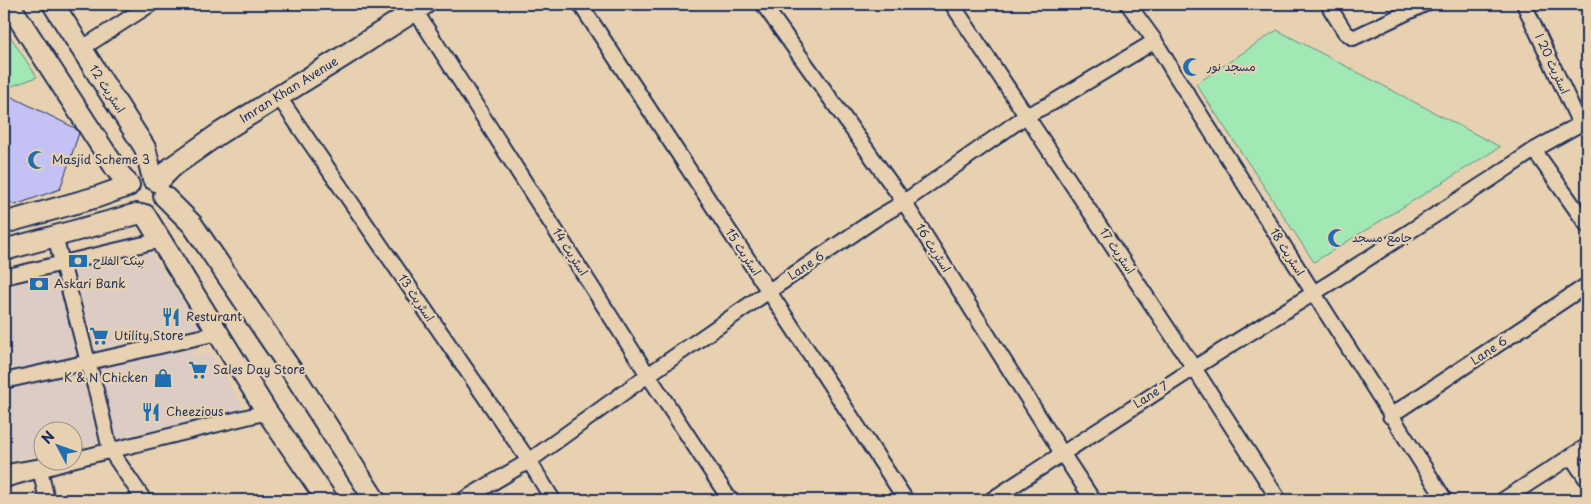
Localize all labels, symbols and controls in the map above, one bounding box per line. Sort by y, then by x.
street label: اسٹریٹ 20 ا [1531,31,1575,97]
street label: Imran Khan Avenue [236,51,341,127]
mosque icon: مسجد نور [1181,56,1203,78]
place label: مسجد نور [1206,57,1256,75]
street label: اسٹریٹ 12 [85,61,130,116]
mosque icon: Masjid Scheme 3 [26,149,48,171]
place label: Masjid Scheme 3 [52,150,150,168]
street label: اسٹریٹ 16 [912,220,956,275]
street label: اسٹریٹ 14 [549,224,593,279]
street label: اسٹریٹ 15 [722,224,766,279]
street label: اسٹریٹ 17 [1096,224,1140,277]
street label: اسٹریٹ 18 [1266,224,1310,279]
mosque icon: جامع مسجد [1326,227,1348,249]
place label: جامع مسجد [1352,228,1412,247]
street label: Lane 6 [784,246,827,284]
bank icon: بینک الفلاح [67,250,89,272]
place label: بینک الفلاح [93,251,145,270]
street label: اسٹریٹ 13 [394,270,439,325]
bank icon: Askari Bank [28,273,50,295]
place label: Askari Bank [54,274,125,292]
restaurant icon: Resturant [160,306,182,328]
place label: Resturant [186,307,242,325]
supermarket icon: Utility Store [88,325,110,347]
place label: Utility Store [114,326,184,344]
street label: Lane 6 [1467,331,1510,369]
supermarket icon: Sales Day Store [187,359,209,381]
place label: Sales Day Store [213,360,305,378]
shop icon: K & N Chicken [152,367,174,389]
place label: K & N Chicken [64,368,148,386]
street label: Lane 7 [1129,376,1172,412]
restaurant icon: Cheezious [140,401,162,423]
place label: Cheezious [166,402,224,420]
north arrow [32,422,82,472]
text: N [36,426,59,448]

